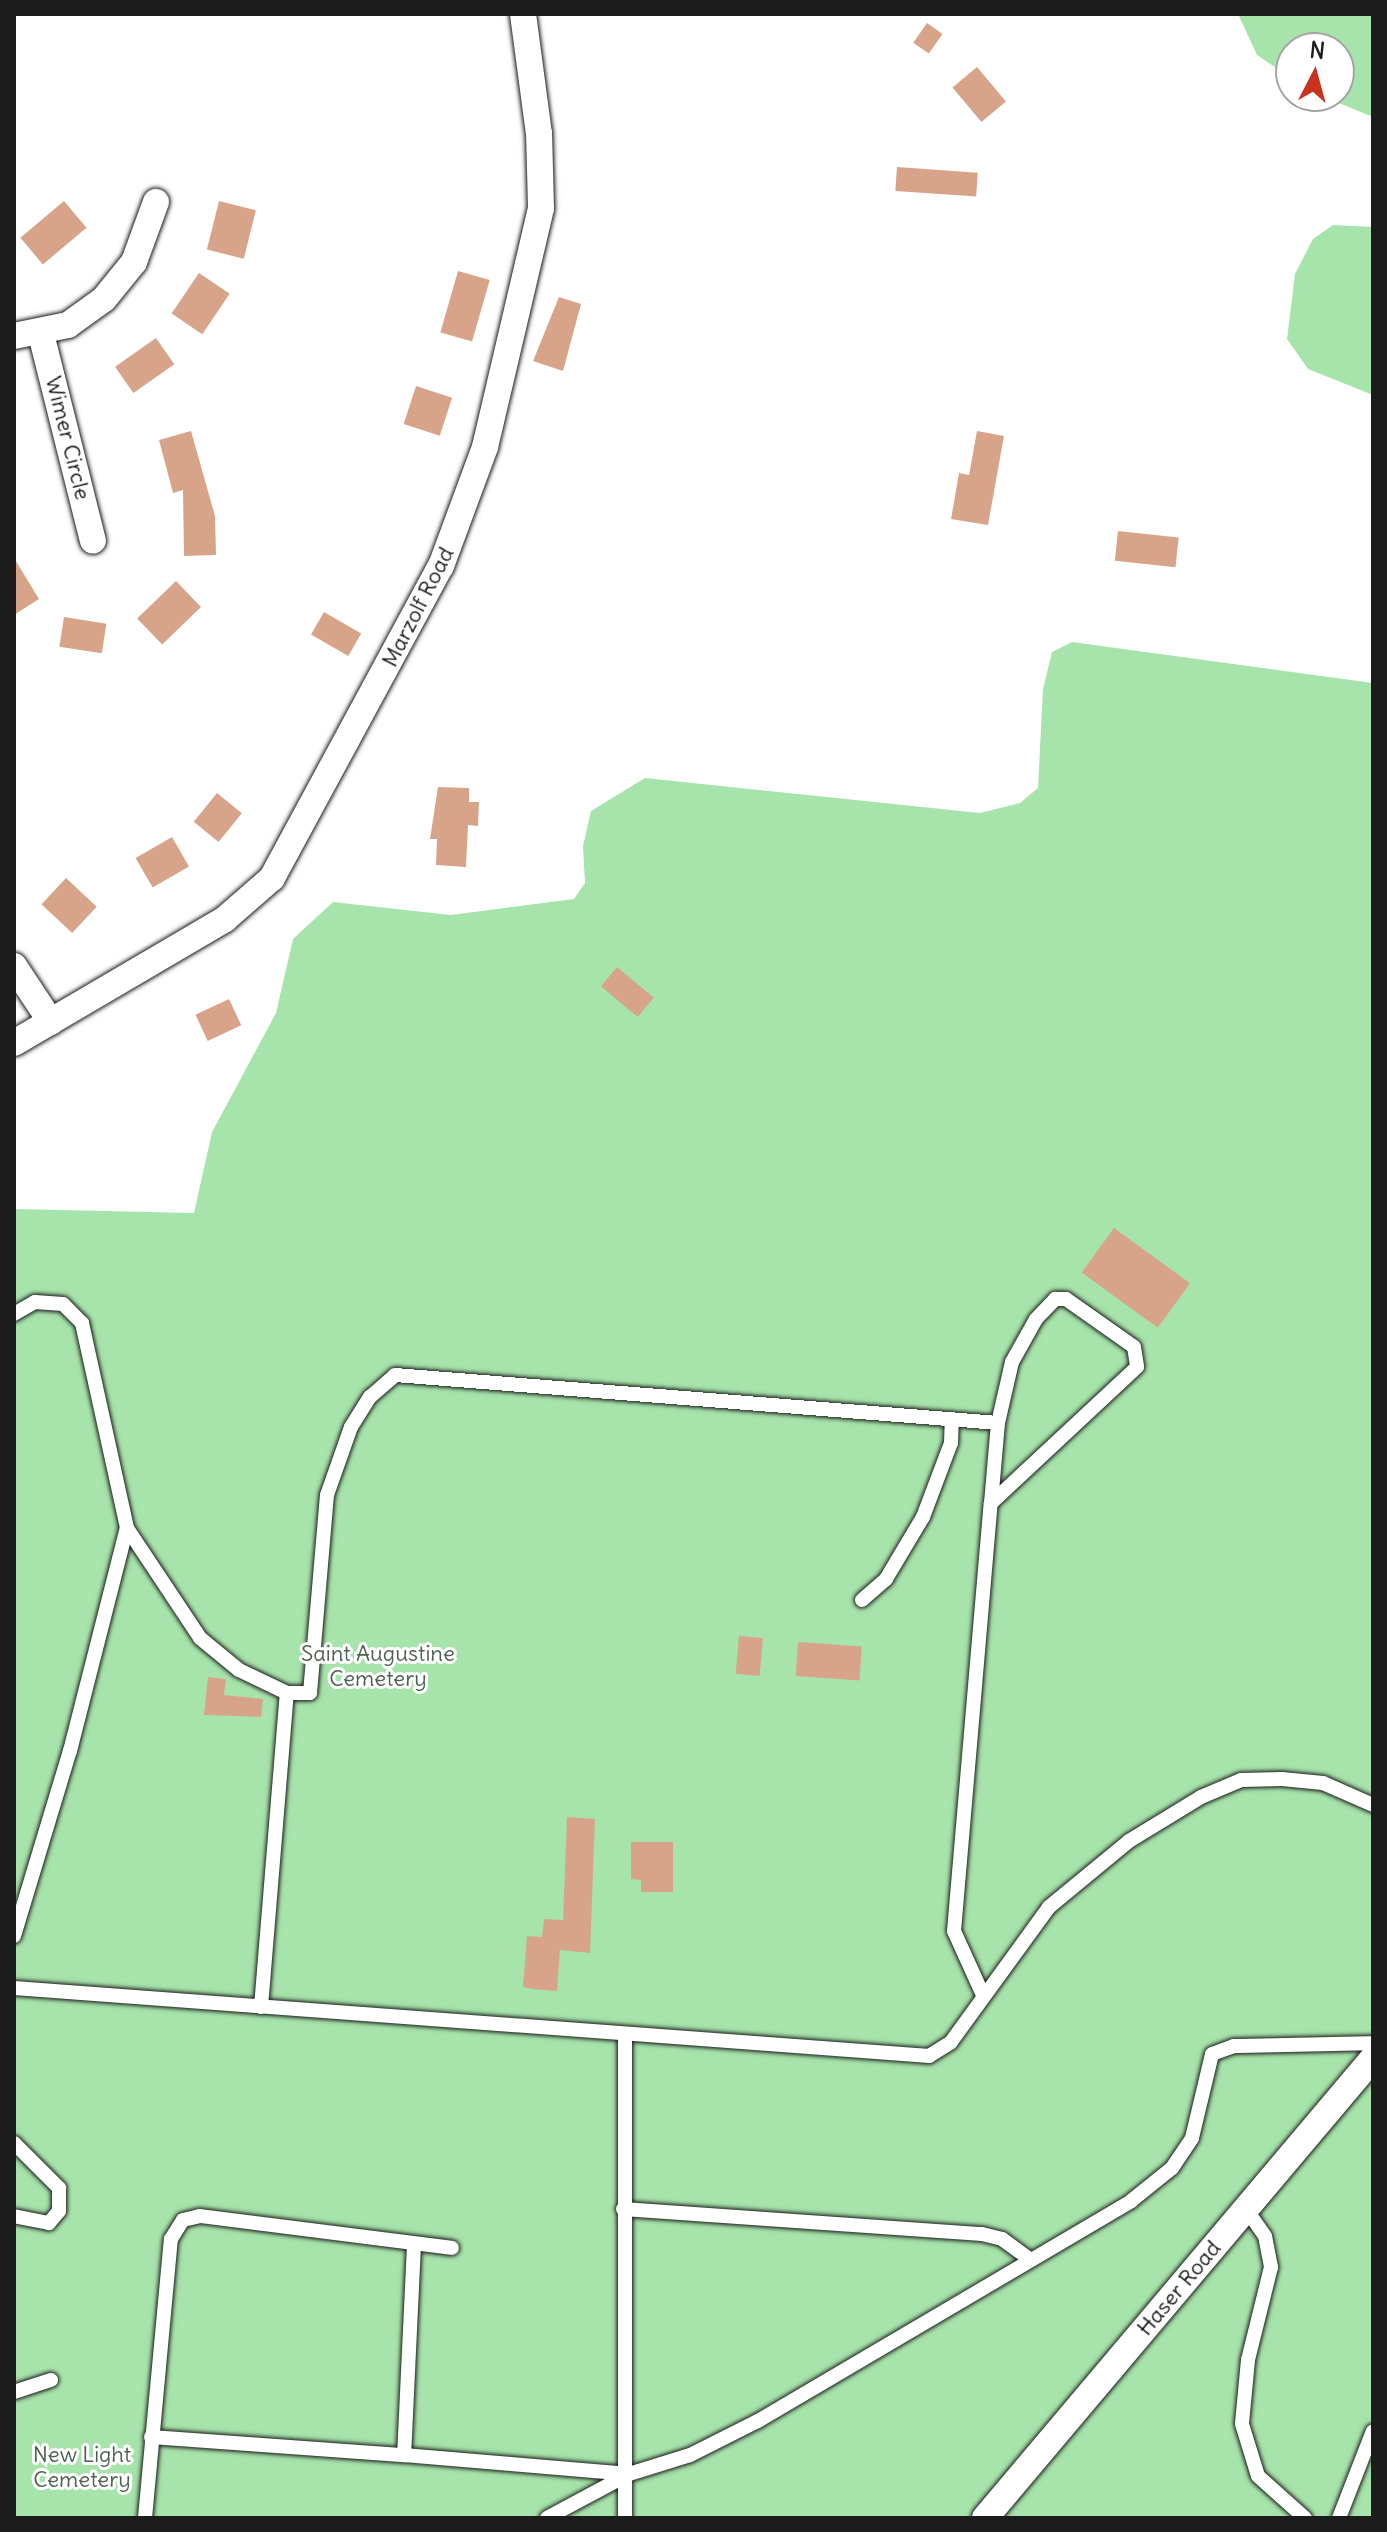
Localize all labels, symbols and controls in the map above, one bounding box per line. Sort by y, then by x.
north arrow [1275,32,1355,112]
text: N [1308,35,1326,65]
street label: Wimer Circle [40,373,96,503]
street label: Marzolf Road [377,543,459,671]
park label: Saint Augustine Cemetery [301,1640,455,1692]
street label: Haser Road [1132,2235,1226,2341]
park label: New Light Cemetery [33,2441,131,2492]

